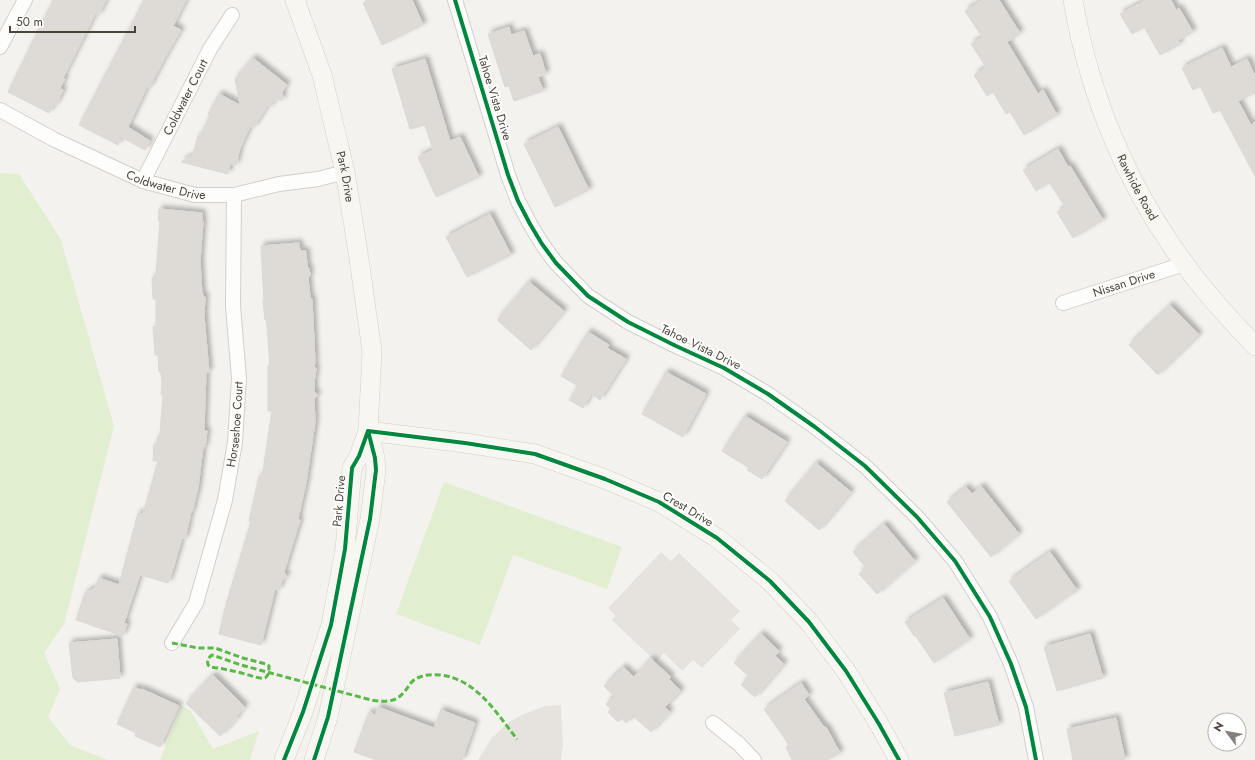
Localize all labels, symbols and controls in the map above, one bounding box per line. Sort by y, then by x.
scale bar [10,8,135,34]
text: 50 m [16,13,43,31]
street label: Tahoe Vista Drive [474,53,516,143]
street label: Coldwater Court [159,56,212,138]
street label: Park Drive [331,149,359,204]
street label: Rawhide Road [1112,151,1162,224]
street label: Coldwater Drive [123,165,205,204]
street label: Nissan Drive [1090,265,1157,302]
street label: Tahoe Vista Drive [658,320,744,374]
street label: Horseshoe Court [222,381,248,469]
street label: Park Drive [328,474,350,528]
street label: Crest Drive [659,487,717,531]
north arrow [1207,712,1247,752]
text: N [1209,719,1228,735]

